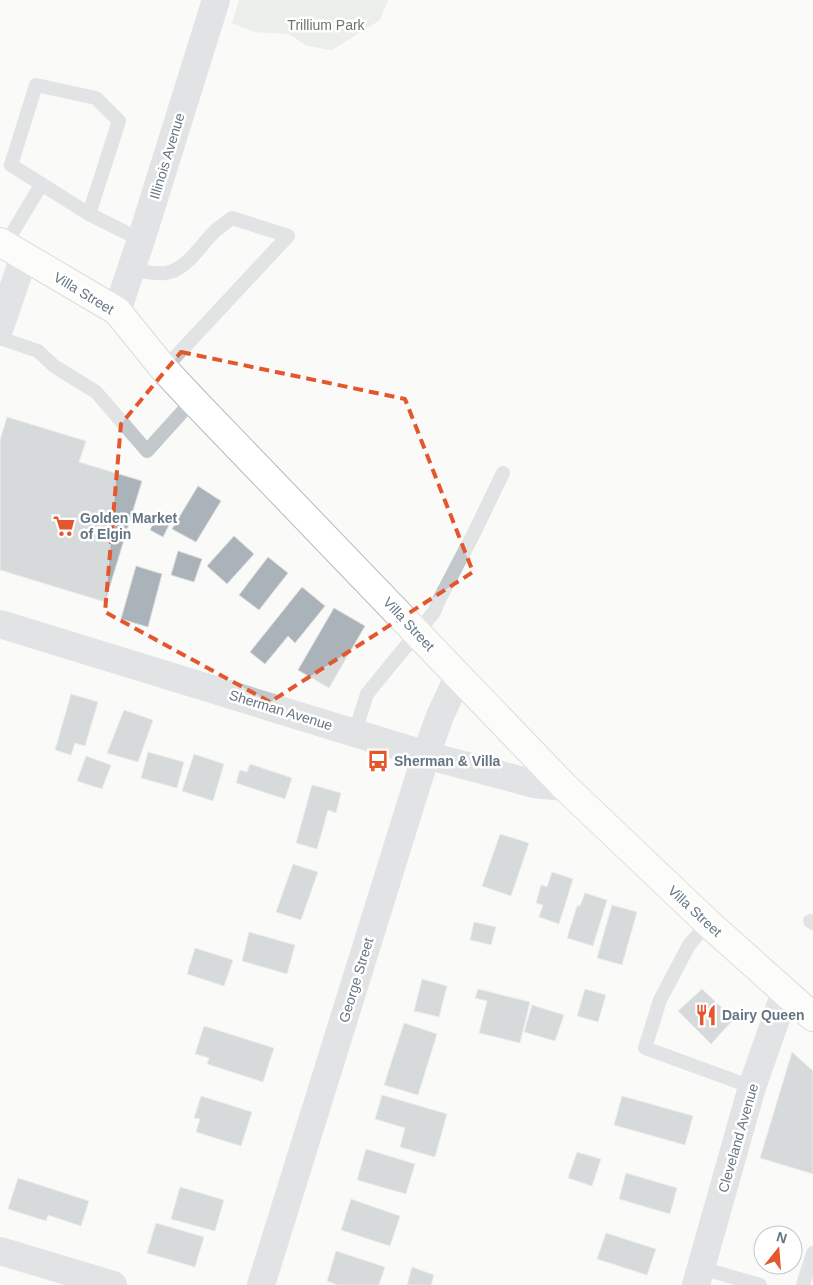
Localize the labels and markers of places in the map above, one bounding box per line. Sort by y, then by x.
place label: Golden Market of Elgin [80,510,178,542]
supermarket icon: Golden Market of Elgin [51,513,77,539]
bus stop icon: Sherman & Villa [365,748,391,774]
place label: Sherman & Villa [394,753,501,769]
restaurant icon: Dairy Queen [693,1002,719,1028]
place label: Dairy Queen [722,1007,804,1023]

